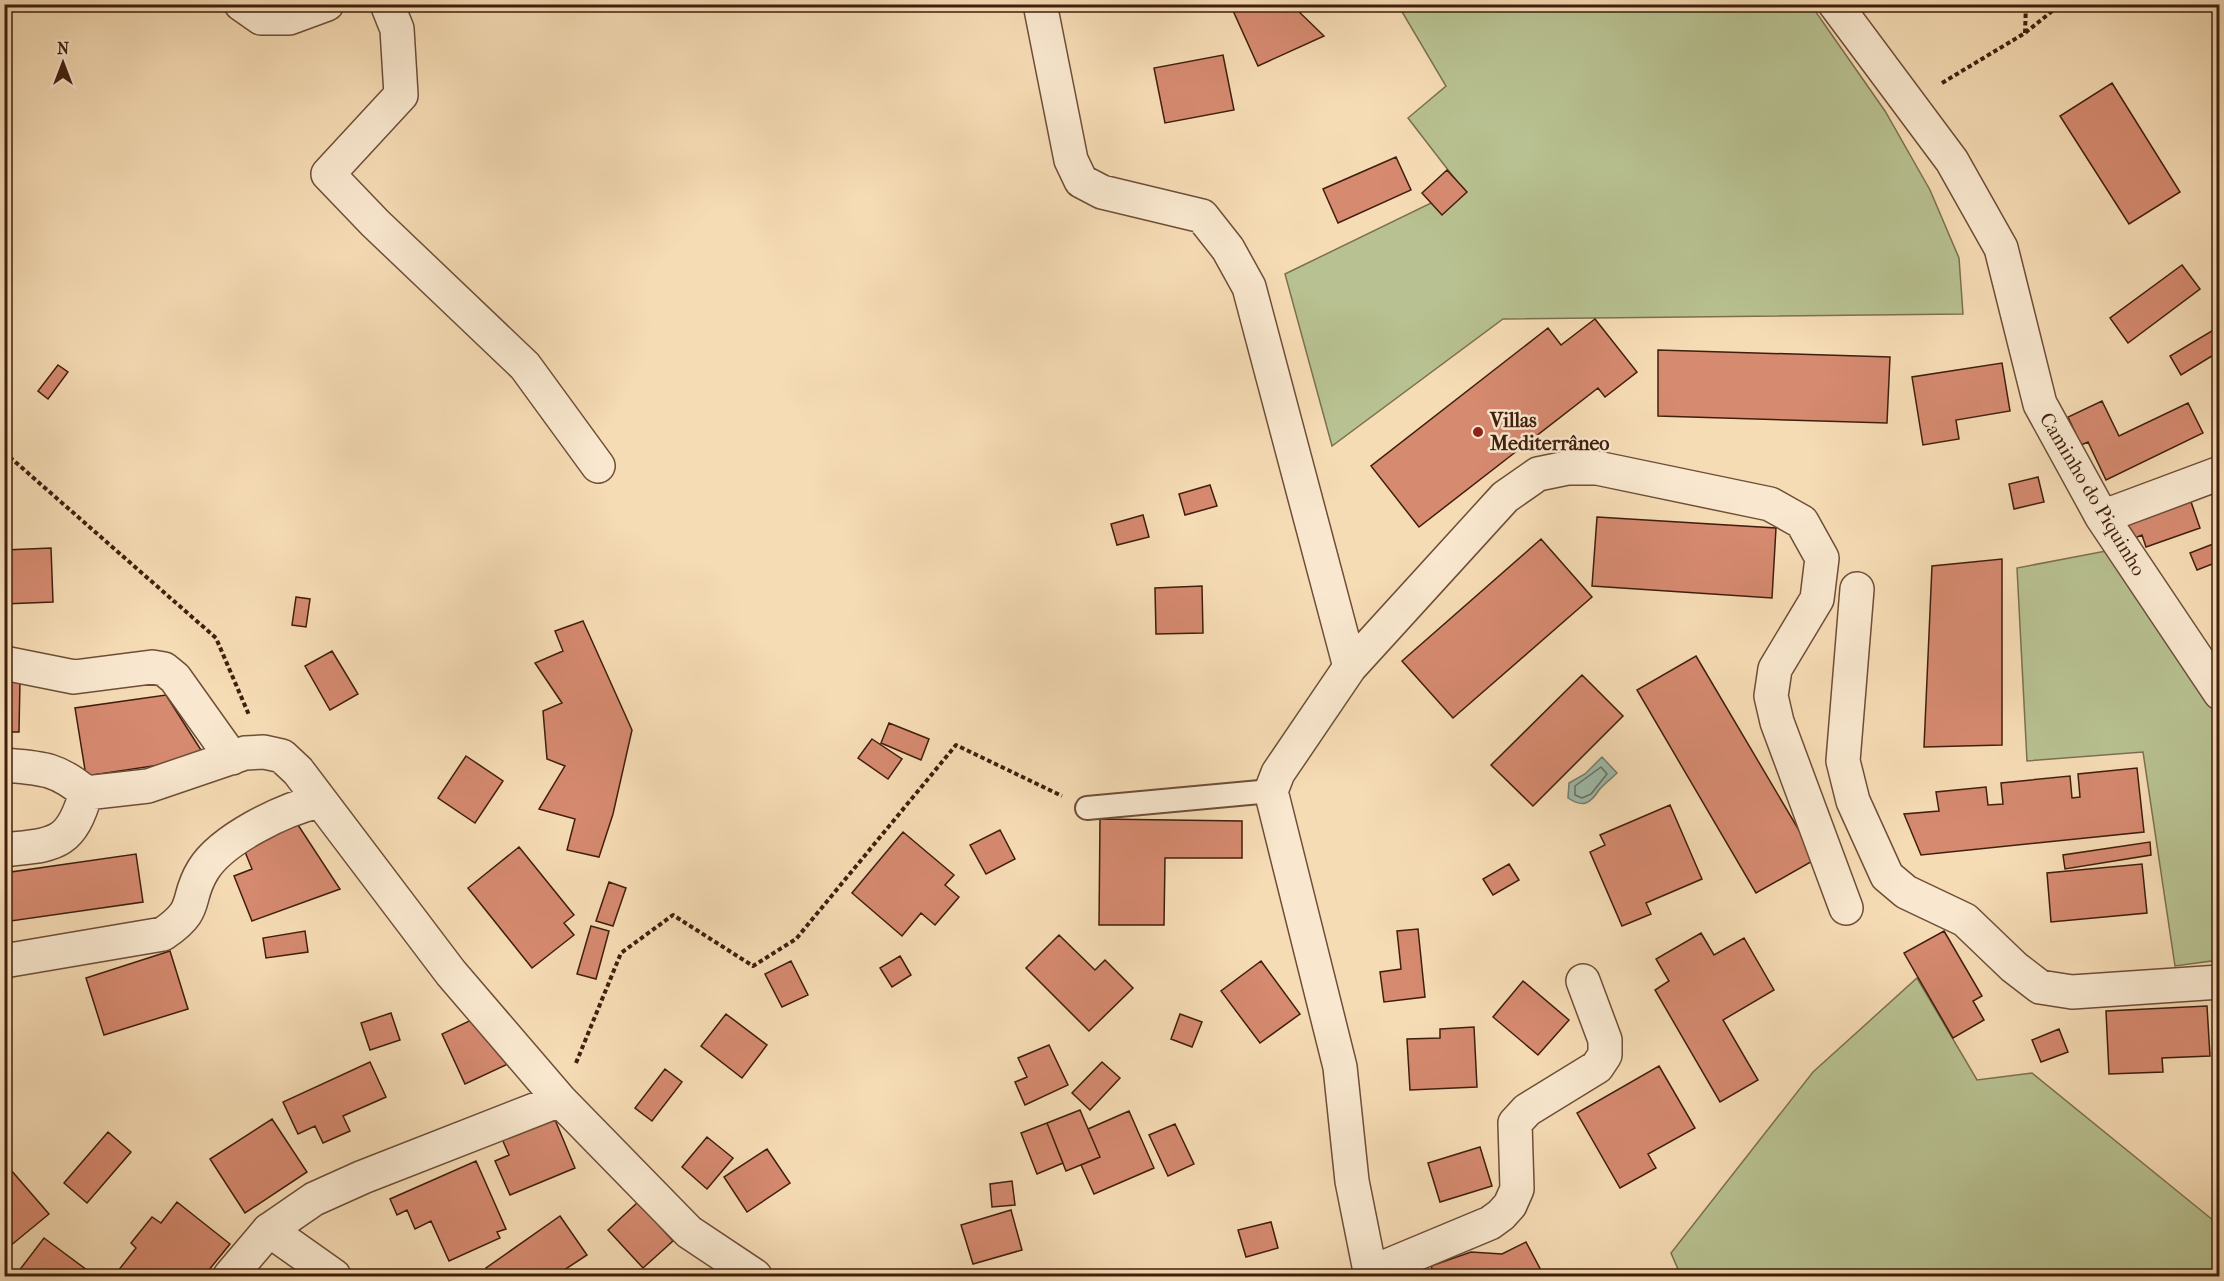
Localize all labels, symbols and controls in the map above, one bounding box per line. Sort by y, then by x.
north arrow [33,33,93,93]
text: N [57,39,70,58]
place label: Villas Mediterrâneo [1489,409,1609,455]
street label: Caminho do Piquinho [2035,409,2150,580]
marker: Villas Mediterrâneo [1471,425,1485,439]

